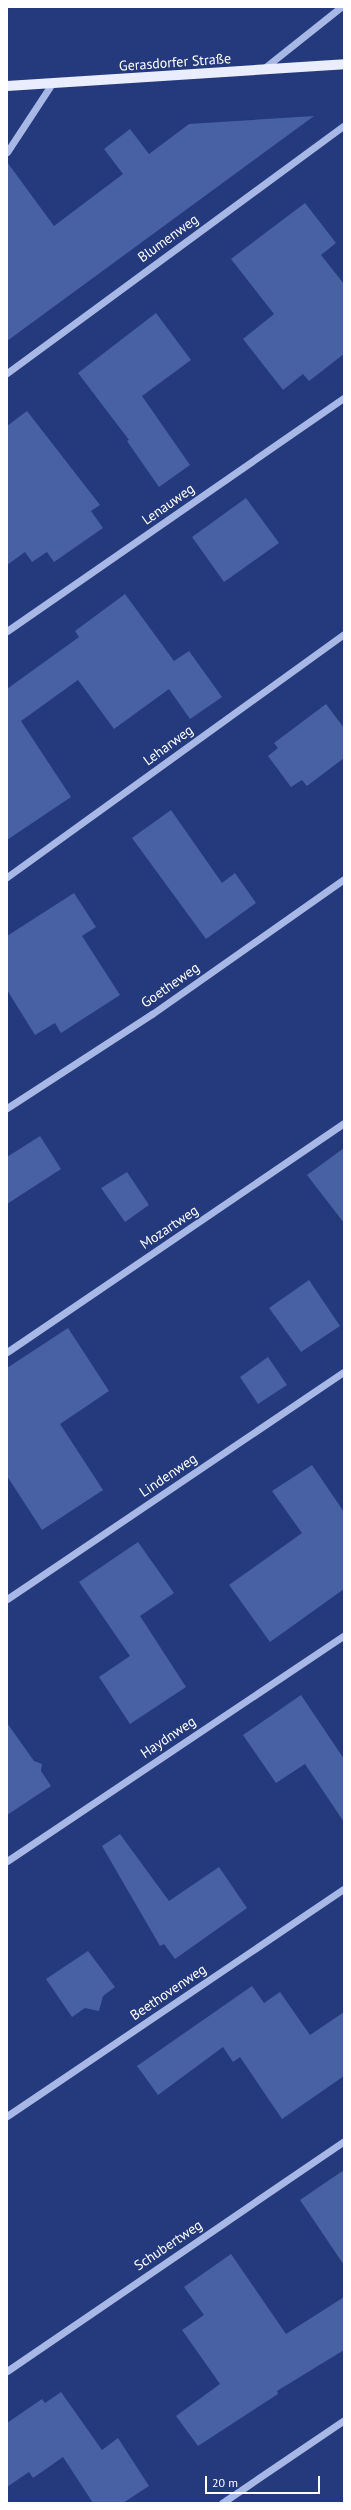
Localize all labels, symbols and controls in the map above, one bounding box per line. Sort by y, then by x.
street label: Gerasdorfer Straße [118,50,232,74]
street label: Blumenweg [135,210,201,266]
street label: Lenauweg [138,480,198,528]
street label: Leharweg [140,721,196,769]
street label: Goetheweg [138,959,202,1011]
street label: Mozartweg [137,1202,201,1252]
street label: Lindenweg [136,1450,200,1500]
street label: Haydnweg [137,1713,199,1761]
street label: Beethovenweg [127,1960,209,2024]
street label: Schubertweg [131,2216,205,2274]
scale bar [207,2468,322,2494]
text: 20 m [212,2475,238,2490]

